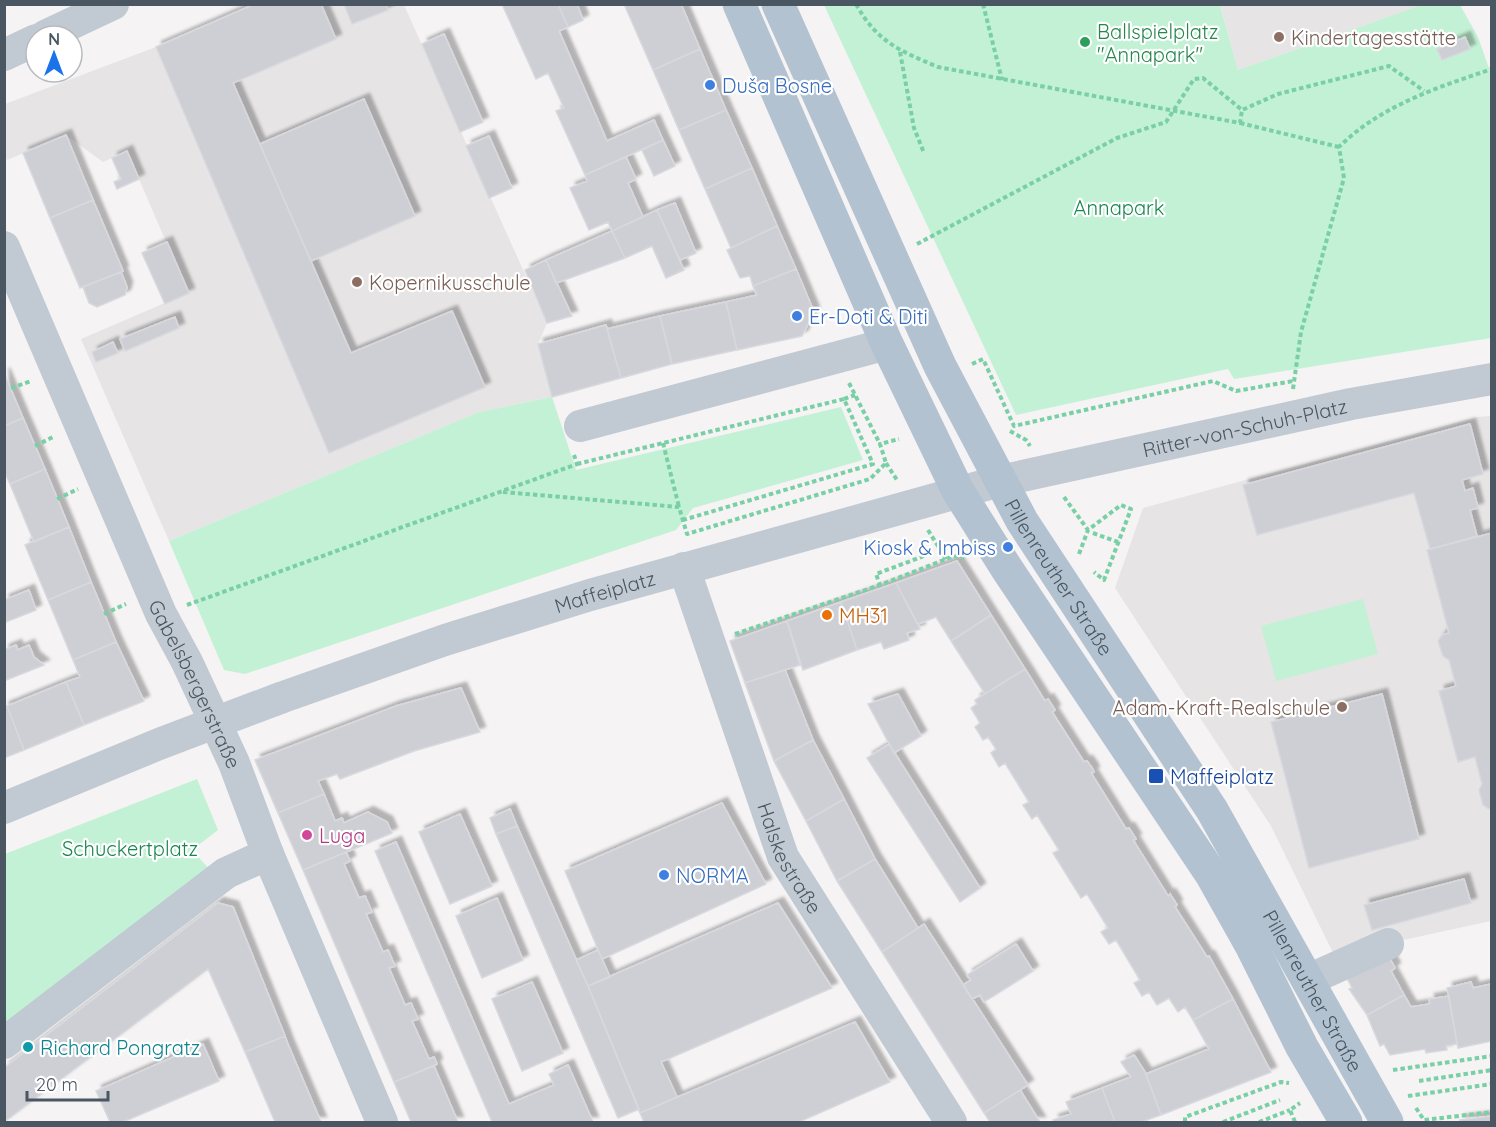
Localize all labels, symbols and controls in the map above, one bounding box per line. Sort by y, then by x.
place label: Ballspielplatz "Annapark" [1097,19,1218,67]
north arrow [24,24,84,84]
place label: Kindertagesstätte [1291,25,1456,50]
text: N [48,29,60,49]
marker: Kindertagesstätte [1272,30,1286,44]
marker: Ballspielplatz "Annapark" [1078,35,1092,49]
place label: Duša Bosne [722,73,832,98]
marker: Duša Bosne [703,78,717,92]
park label: Annapark [1074,195,1164,220]
place label: Kopernikusschule [369,270,531,295]
marker: Kopernikusschule [350,275,364,289]
place label: Er-Doti & Diti [809,304,928,329]
marker: Er-Doti & Diti [790,309,804,323]
street label: Ritter-von-Schuh-Platz [1140,393,1349,462]
street label: Pillenreuther Straße [1000,494,1119,660]
place label: Kiosk & Imbiss [863,535,996,560]
marker: Kiosk & Imbiss [1001,540,1015,554]
street label: Maffeiplatz [551,565,658,618]
street label: Gabelsbergerstraße [144,596,247,772]
place label: MH31 [839,603,888,628]
marker: MH31 [820,608,834,622]
place label: Adam-Kraft-Realschule [1112,695,1330,720]
marker: Adam-Kraft-Realschule [1335,700,1349,714]
place label: Maffeiplatz [1170,764,1274,789]
marker: Maffeiplatz [1147,767,1165,785]
street label: Halskestraße [753,799,828,918]
place label: Luga [319,823,365,848]
marker: Luga [300,828,314,842]
park label: Schuckertplatz [62,836,198,861]
place label: NORMA [676,863,749,888]
marker: NORMA [657,868,671,882]
street label: Pillenreuther Straße [1258,905,1369,1076]
place label: Richard Pongratz [40,1035,200,1060]
marker: Richard Pongratz [21,1040,35,1054]
scale bar [27,1064,108,1102]
text: 20 m [36,1073,78,1096]

